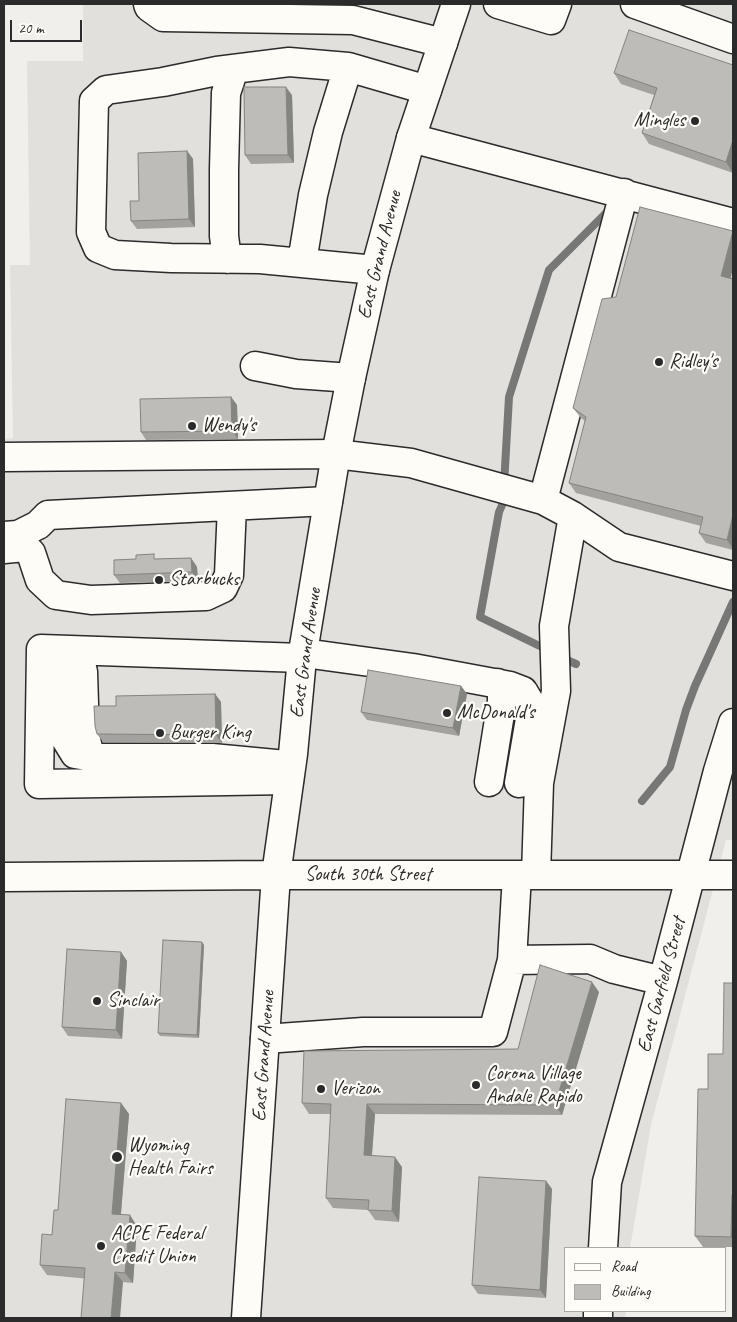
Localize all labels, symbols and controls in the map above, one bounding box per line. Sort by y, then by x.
scale bar [12,10,85,42]
text: 20 m [18,19,44,38]
place label: Mingles [634,109,685,133]
marker: Mingles [689,115,701,127]
street label: East Grand Avenue [353,189,407,321]
place label: Ridley's [669,350,717,374]
marker: Ridley's [653,356,665,368]
place label: Wendy's [202,414,256,438]
marker: Wendy's [186,420,198,432]
place label: Starbucks [169,568,239,592]
marker: Starbucks [153,574,165,586]
street label: East Grand Avenue [285,587,327,719]
place label: McDonald's [457,701,535,725]
marker: McDonald's [441,707,453,719]
place label: Burger King [170,721,251,745]
marker: Burger King [154,727,166,739]
street label: South 30th Street [305,863,431,887]
street label: East Garfield Street [632,915,692,1055]
place label: Sinclair [107,989,159,1013]
street label: East Grand Avenue [247,990,281,1122]
marker: Sinclair [91,995,103,1007]
place label: Corona Village Andale Rapido [486,1062,582,1109]
place label: Verizon [331,1077,380,1101]
marker: Corona Village Andale Rapido [470,1079,482,1091]
marker: Verizon [315,1083,327,1095]
place label: Wyoming Health Fairs [128,1134,213,1181]
marker: Wyoming Health Fairs [110,1150,124,1164]
place label: ACPE Federal Credit Union [111,1222,204,1269]
marker: ACPE Federal Credit Union [95,1240,107,1252]
legend [564,1247,727,1312]
text: Road [611,1257,636,1276]
text: Building [611,1282,650,1301]

